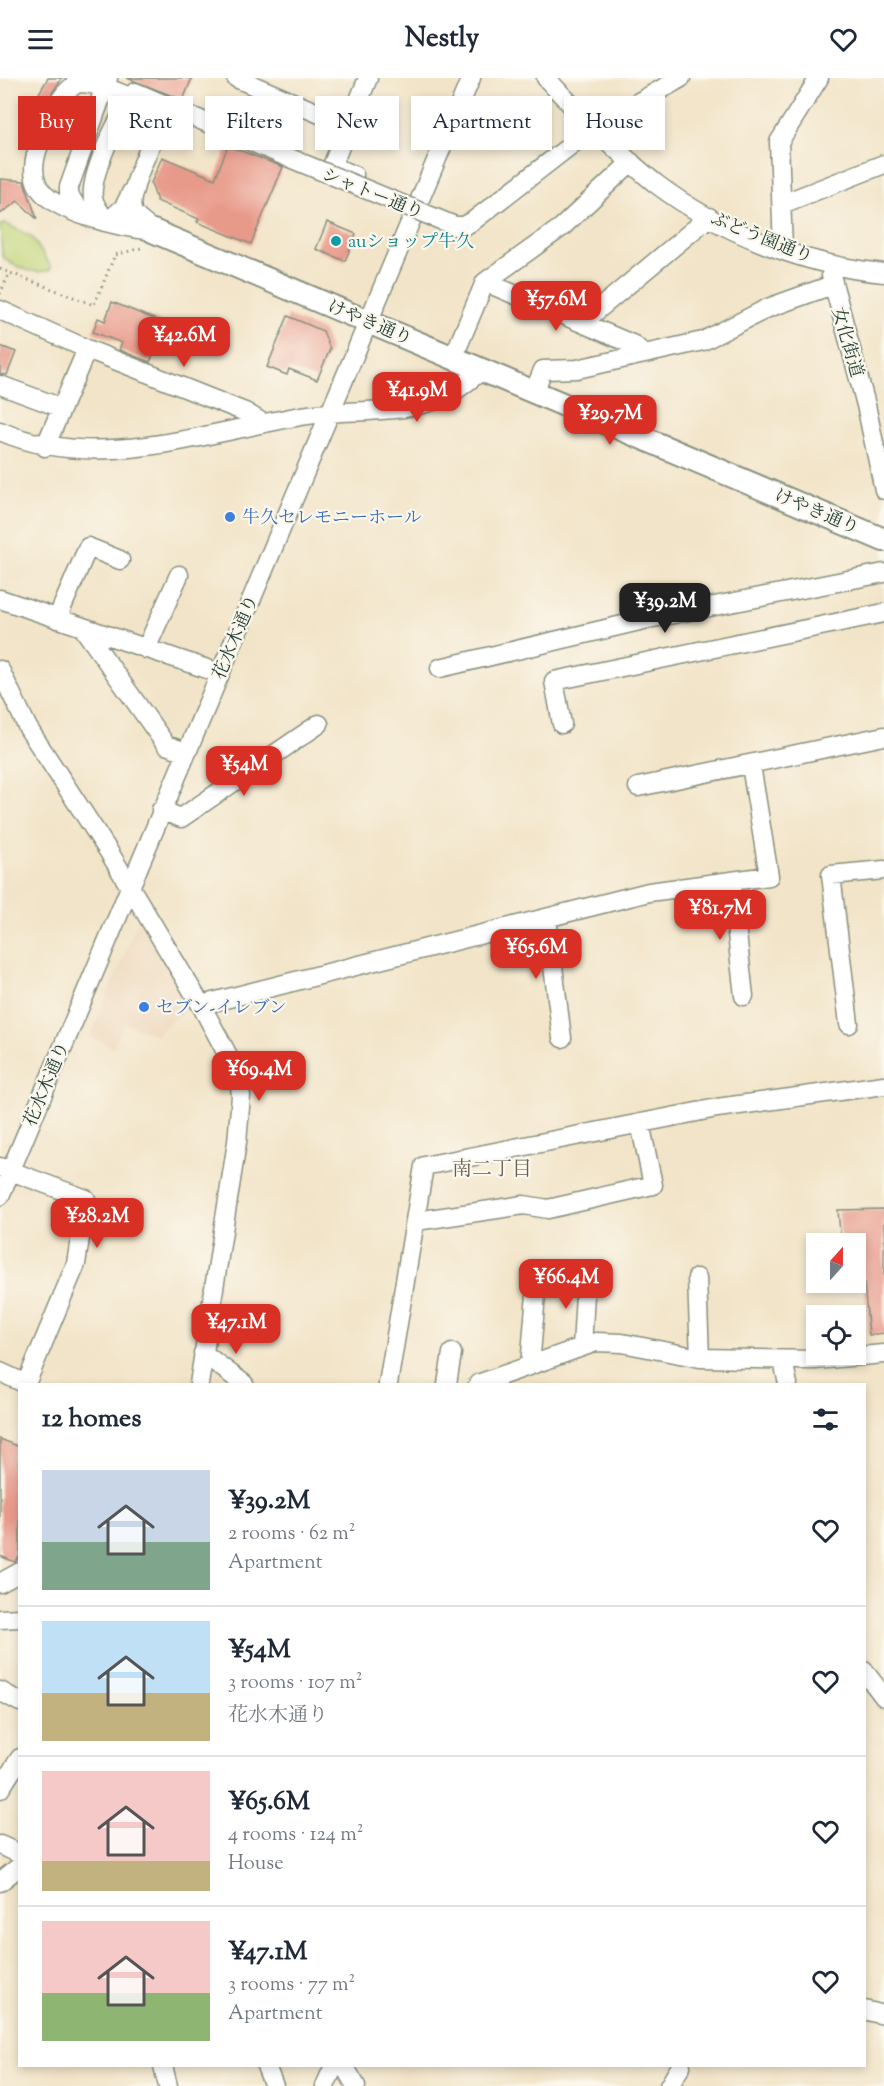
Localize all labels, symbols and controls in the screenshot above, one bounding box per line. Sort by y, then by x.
text: Nestly [405,20,479,59]
icon: menu [24,23,57,56]
icon: heart [827,23,860,56]
chip: Buy [18,96,96,150]
chip: Rent [108,96,193,150]
chip: Filters [205,96,303,150]
chip: New [315,96,399,150]
chip: Apartment [411,96,552,150]
chip: House [564,96,665,150]
street label: シャトー通り [317,163,427,227]
street label: ぶどう園通り [706,207,816,271]
place label: auショップ牛久 [348,230,474,256]
marker: auショップ牛久 [329,234,343,248]
pin: ¥57.6M [507,281,605,332]
text: ¥57.6M [525,286,587,315]
street label: けやき通り [323,294,416,353]
street label: 女化街道 [824,304,868,381]
pin: ¥42.6M [135,317,233,368]
text: ¥42.6M [152,322,216,351]
pin: ¥41.9M [368,372,466,423]
text: ¥41.9M [386,377,448,406]
pin: ¥29.7M [561,395,659,446]
text: ¥29.7M [578,400,642,429]
street label: けやき通り [770,483,863,542]
place label: 牛久セレモニーホール [242,506,422,532]
marker: 牛久セレモニーホール [223,510,237,524]
pin: ¥39.2M [616,583,714,634]
text: ¥39.2M [633,588,697,617]
street label: 花水木通り [207,591,266,684]
pin: ¥54M [208,746,280,797]
text: ¥54M [220,751,268,780]
pin: ¥81.7M [671,890,769,941]
text: ¥81.7M [688,895,752,924]
pin: ¥65.6M [487,929,585,980]
text: ¥65.6M [505,934,568,963]
place label: セブン-イレブン [156,996,287,1022]
marker: セブン-イレブン [137,1000,151,1014]
street label: 花水木通り [18,1038,77,1131]
pin: ¥69.4M [210,1051,308,1102]
text: ¥69.4M [226,1056,292,1085]
district label: 南二丁目 [452,1156,532,1185]
pin: ¥28.2M [48,1198,146,1249]
text: ¥28.2M [65,1203,129,1232]
north arrow [806,1233,866,1293]
map controls [806,1233,866,1365]
pin: ¥66.4M [517,1259,615,1310]
text: ¥66.4M [533,1264,599,1293]
pin: ¥47.1M [187,1304,285,1355]
button: locate [806,1305,866,1365]
text: ¥47.1M [205,1309,267,1338]
text: 12 homes [42,1401,141,1438]
icon: filters [809,1403,842,1436]
text: ¥39.2M [228,1483,310,1520]
icon: home [90,1494,162,1566]
icon: heart [809,1514,842,1547]
text: 2 rooms · 62 m² [228,1520,356,1549]
text: Apartment [228,1549,323,1578]
text: ¥54M [228,1632,291,1669]
icon: home [90,1645,162,1717]
icon: heart [809,1665,842,1698]
text: 3 rooms · 107 m² [228,1669,362,1698]
text: 花水木通り [228,1702,328,1731]
text: ¥65.6M [228,1784,310,1821]
icon: home [90,1795,162,1867]
icon: heart [809,1815,842,1848]
text: 4 rooms · 124 m² [228,1821,363,1850]
text: House [228,1850,283,1879]
text: ¥47.1M [228,1934,307,1971]
icon: home [90,1945,162,2017]
icon: heart [809,1965,842,1998]
text: 3 rooms · 77 m² [228,1971,355,2000]
text: Apartment [228,2000,323,2029]

